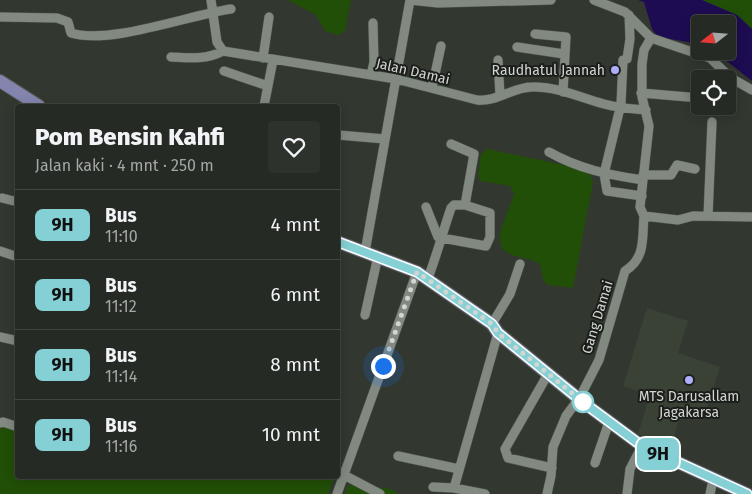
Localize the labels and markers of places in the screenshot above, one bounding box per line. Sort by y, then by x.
place label: Raudhatul Jannah [492,62,605,79]
marker: Raudhatul Jannah [609,64,621,76]
marker: MTS Darusallam Jagakarsa [683,374,695,386]
place label: MTS Darusallam Jagakarsa [639,388,739,421]
unlabelled marker [572,391,594,413]

